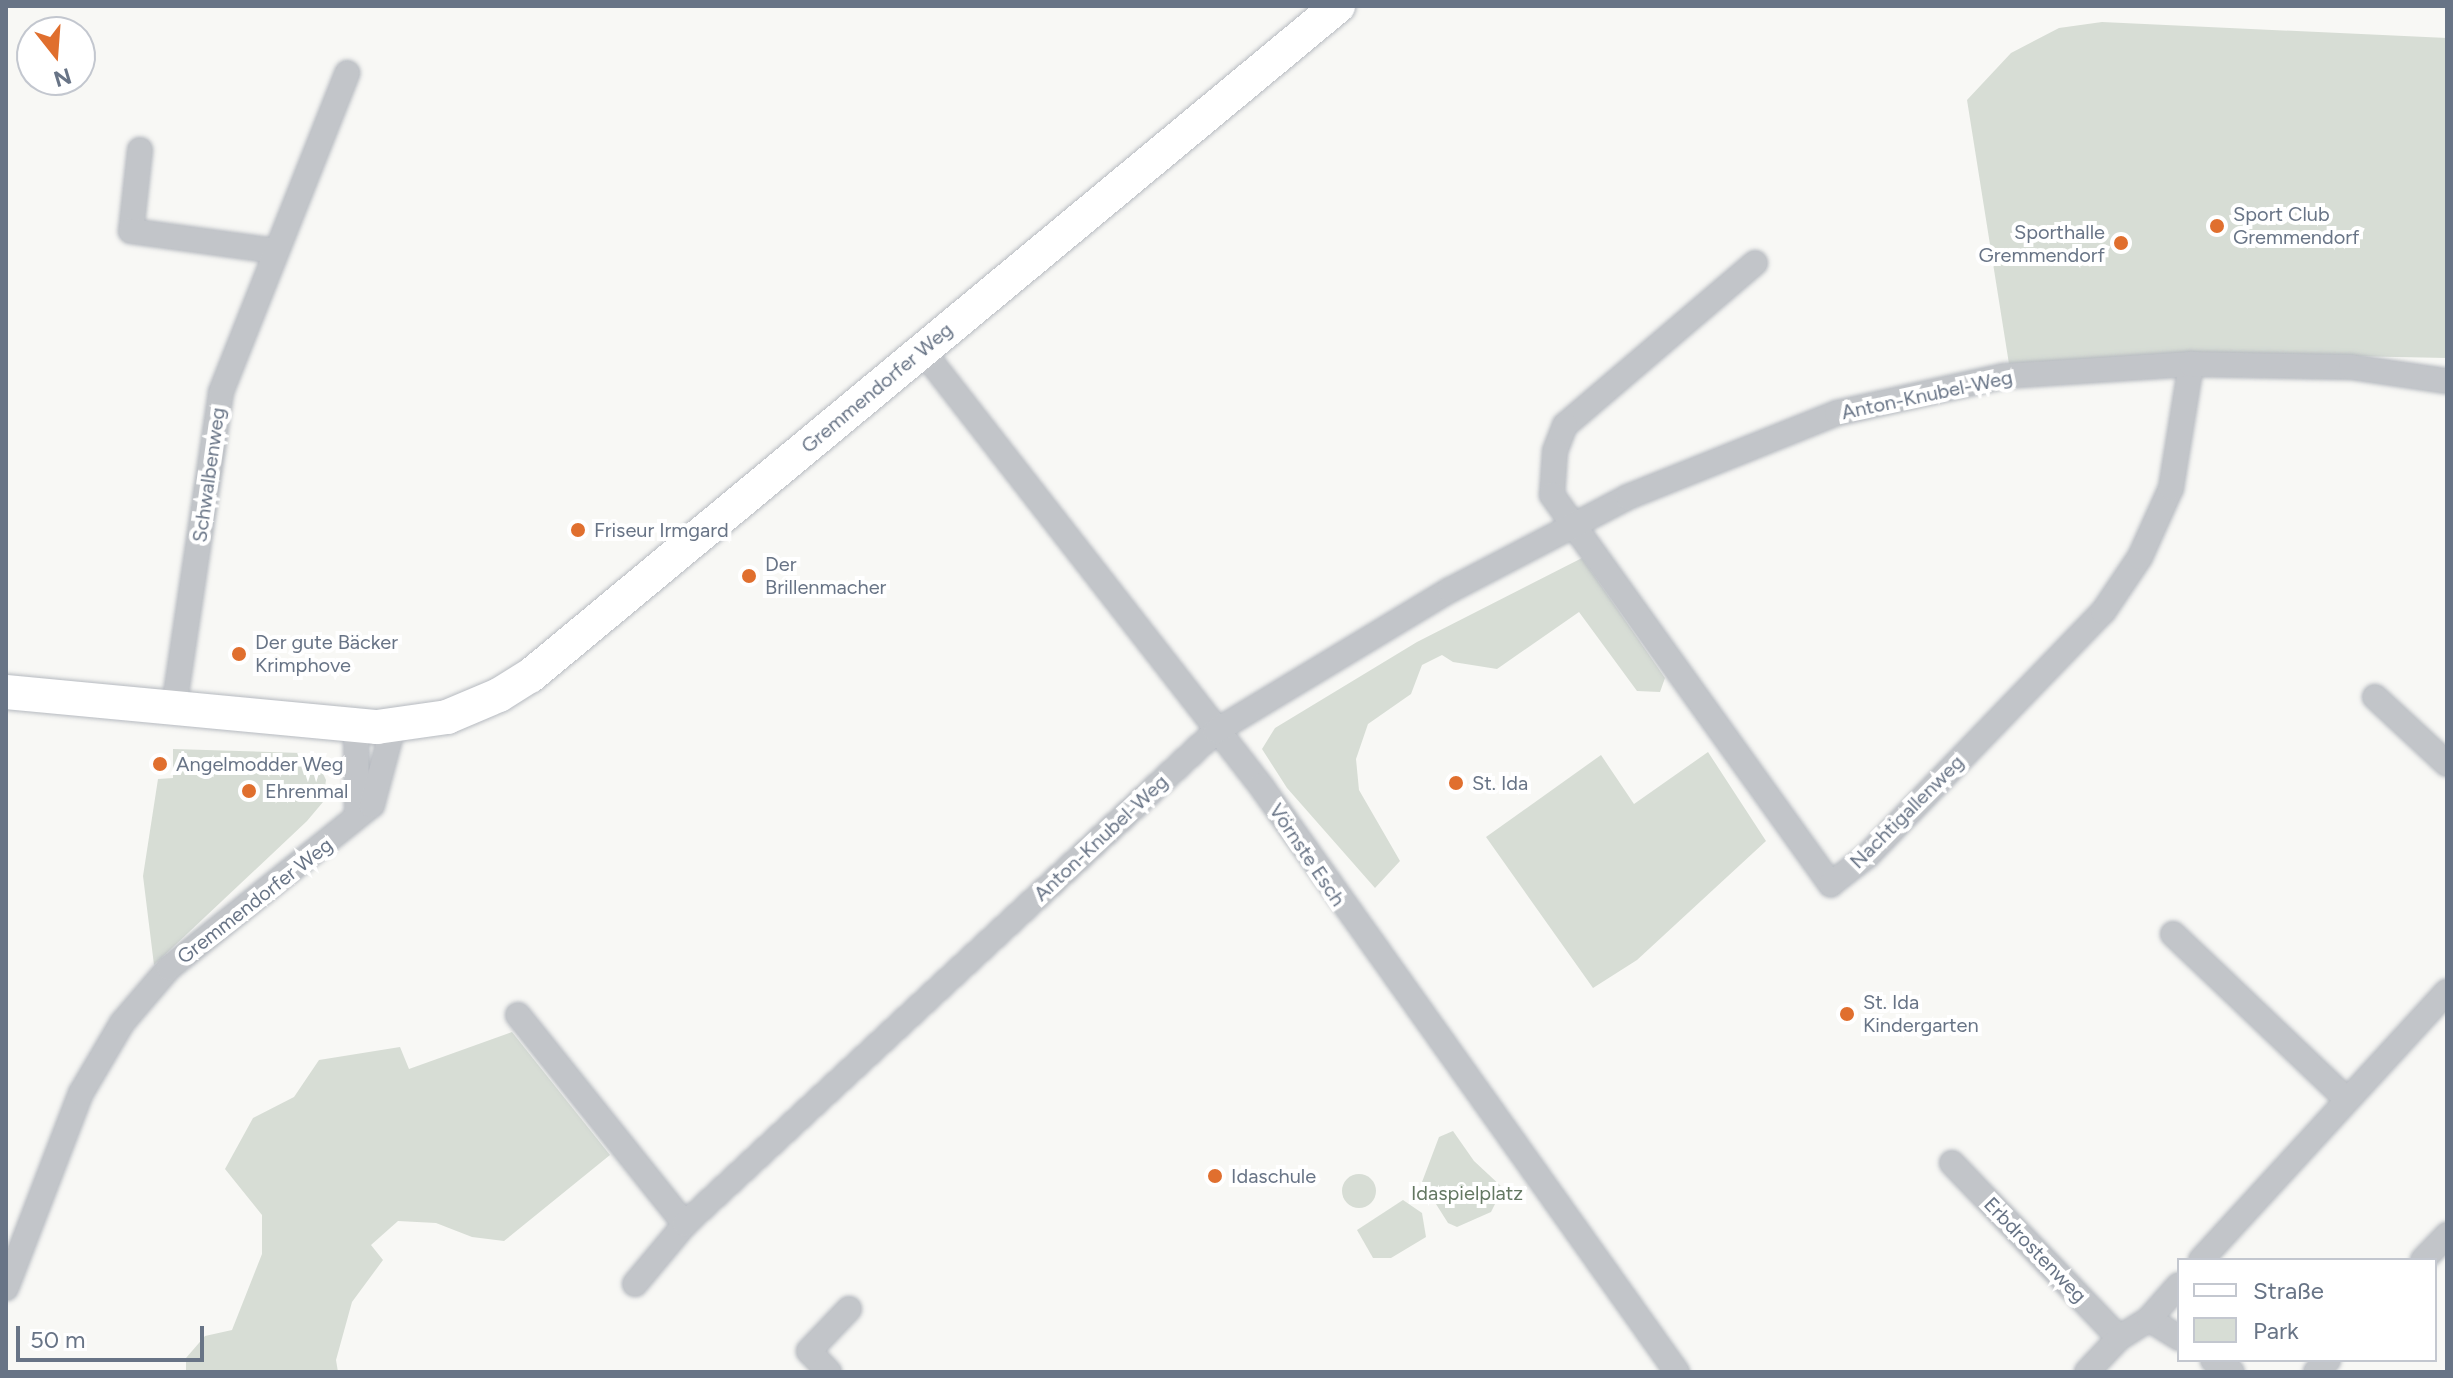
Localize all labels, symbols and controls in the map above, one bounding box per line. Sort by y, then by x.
north arrow [16,16,96,96]
text: N [51,62,75,93]
place label: Sport Club Gremmendorf [2233,202,2359,249]
marker: Sport Club Gremmendorf [2208,217,2226,235]
place label: Sporthalle Gremmendorf [1979,220,2105,267]
marker: Sporthalle Gremmendorf [2112,234,2130,252]
street label: Gremmendorfer Weg [796,318,958,458]
street label: Anton-Knubel-Weg [1839,365,2015,425]
street label: Schwalbenweg [188,406,230,544]
place label: Friseur Irmgard [594,518,729,542]
marker: Friseur Irmgard [569,521,587,539]
place label: Der Brillenmacher [765,552,886,599]
marker: Der Brillenmacher [740,567,758,585]
place label: Der gute Bäcker Krimphove [255,630,398,677]
marker: Der gute Bäcker Krimphove [230,645,248,663]
street label: Nachtigallenweg [1845,750,1969,874]
place label: Angelmodder Weg [176,752,343,776]
marker: Angelmodder Weg [151,755,169,773]
street label: Anton-Knubel-Weg [1029,770,1173,906]
place label: St. Ida [1472,771,1528,795]
marker: St. Ida [1447,774,1465,792]
place label: Ehrenmal [265,779,348,803]
marker: Ehrenmal [240,782,258,800]
street label: Vörnste Esch [1264,799,1350,911]
street label: Gremmendorfer Weg [173,833,337,969]
place label: St. Ida Kindergarten [1863,990,1979,1037]
marker: St. Ida Kindergarten [1838,1005,1856,1023]
place label: Idaschule [1231,1164,1316,1188]
marker: Idaschule [1206,1167,1224,1185]
park label: Idaspielplatz [1411,1181,1523,1205]
street label: Erbdrostenweg [1979,1192,2091,1308]
legend [2177,1258,2437,1362]
text: Straße [2253,1276,2324,1305]
scale bar [20,1310,208,1360]
text: Park [2253,1316,2299,1345]
text: 50 m [30,1325,86,1354]

